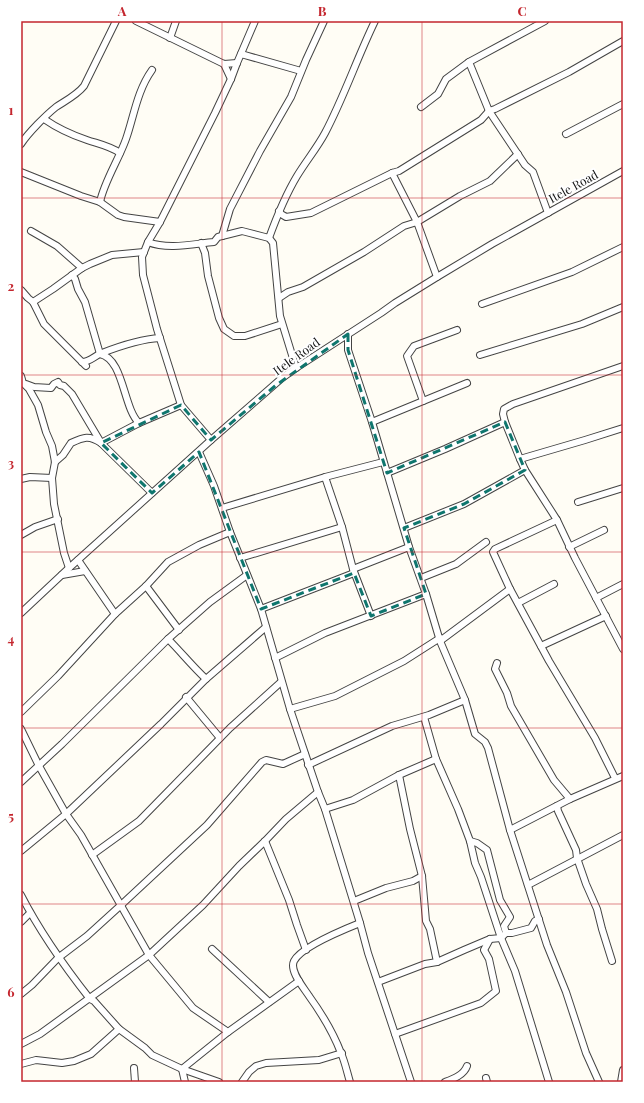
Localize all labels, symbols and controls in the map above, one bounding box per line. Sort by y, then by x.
text: A [117,2,127,19]
text: B [318,2,327,19]
text: C [517,2,527,19]
text: 1 [9,101,14,118]
street label: Itele Road [546,166,601,206]
text: 2 [8,277,15,294]
street label: Itele Road [269,334,323,378]
text: 3 [8,454,14,471]
text: 4 [8,630,15,647]
text: 5 [8,807,14,824]
text: 6 [7,983,15,1000]

